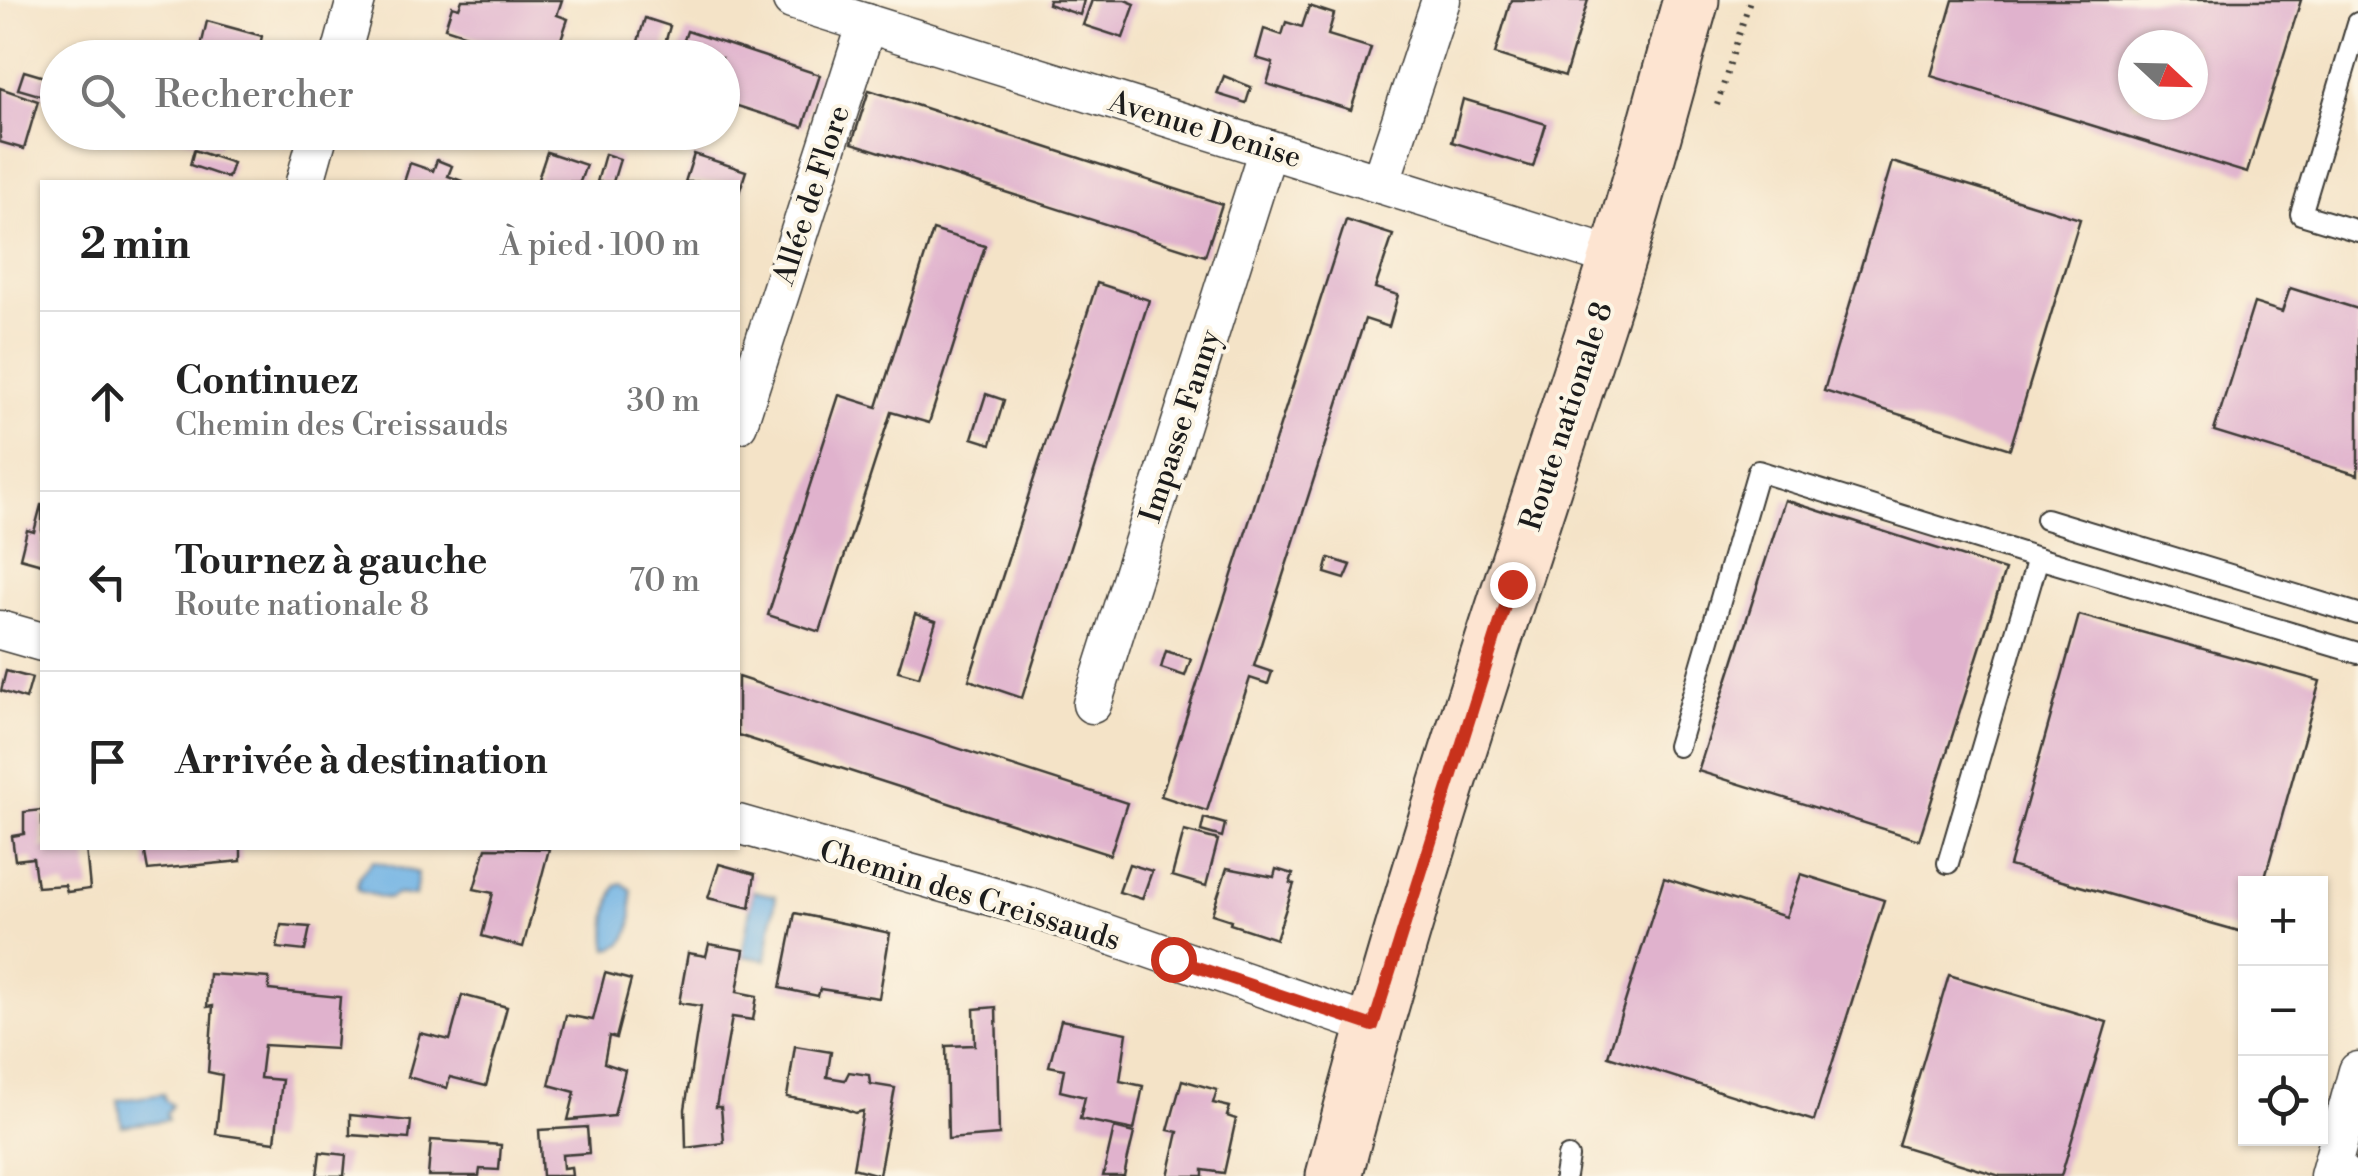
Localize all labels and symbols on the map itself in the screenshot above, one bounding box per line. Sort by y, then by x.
north arrow [2118,30,2208,120]
street label: Avenue Denise [1103,82,1306,177]
street label: Allée de Flore [765,101,859,291]
street label: Route nationale 8 [1512,297,1622,535]
street label: Impasse Fanny [1132,325,1230,528]
route end [1490,562,1536,608]
street label: Chemin des Creissauds [815,832,1125,960]
route start [1151,937,1197,983]

